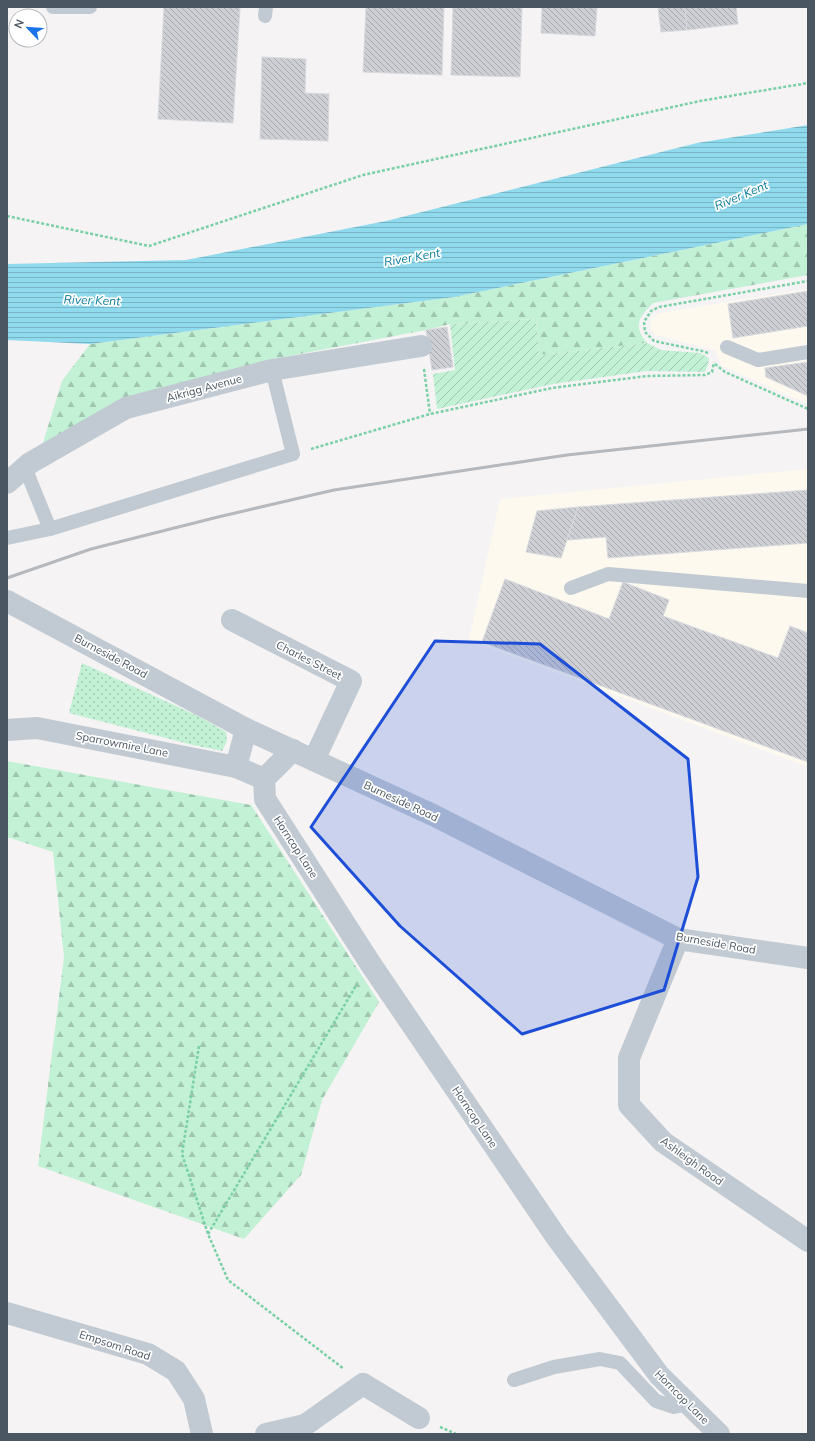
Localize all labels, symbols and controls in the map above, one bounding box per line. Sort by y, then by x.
north arrow [8,8,48,48]
text: N [11,17,27,30]
water label: River Kent [712,177,771,213]
water label: River Kent [383,245,442,269]
water label: River Kent [63,292,121,309]
street label: Aikrigg Avenue [165,371,243,405]
street label: Burneside Road [72,631,150,681]
street label: Charles Street [274,637,344,683]
street label: Sparrowmire Lane [75,728,169,760]
street label: Burneside Road [361,778,441,824]
street label: Horncop Lane [271,813,321,881]
street label: Burneside Road [675,929,757,957]
street label: Horncop Lane [449,1084,501,1150]
street label: Ashleigh Road [658,1134,726,1188]
street label: Empsom Road [78,1327,152,1363]
street label: Horncop Lane [652,1367,712,1427]

